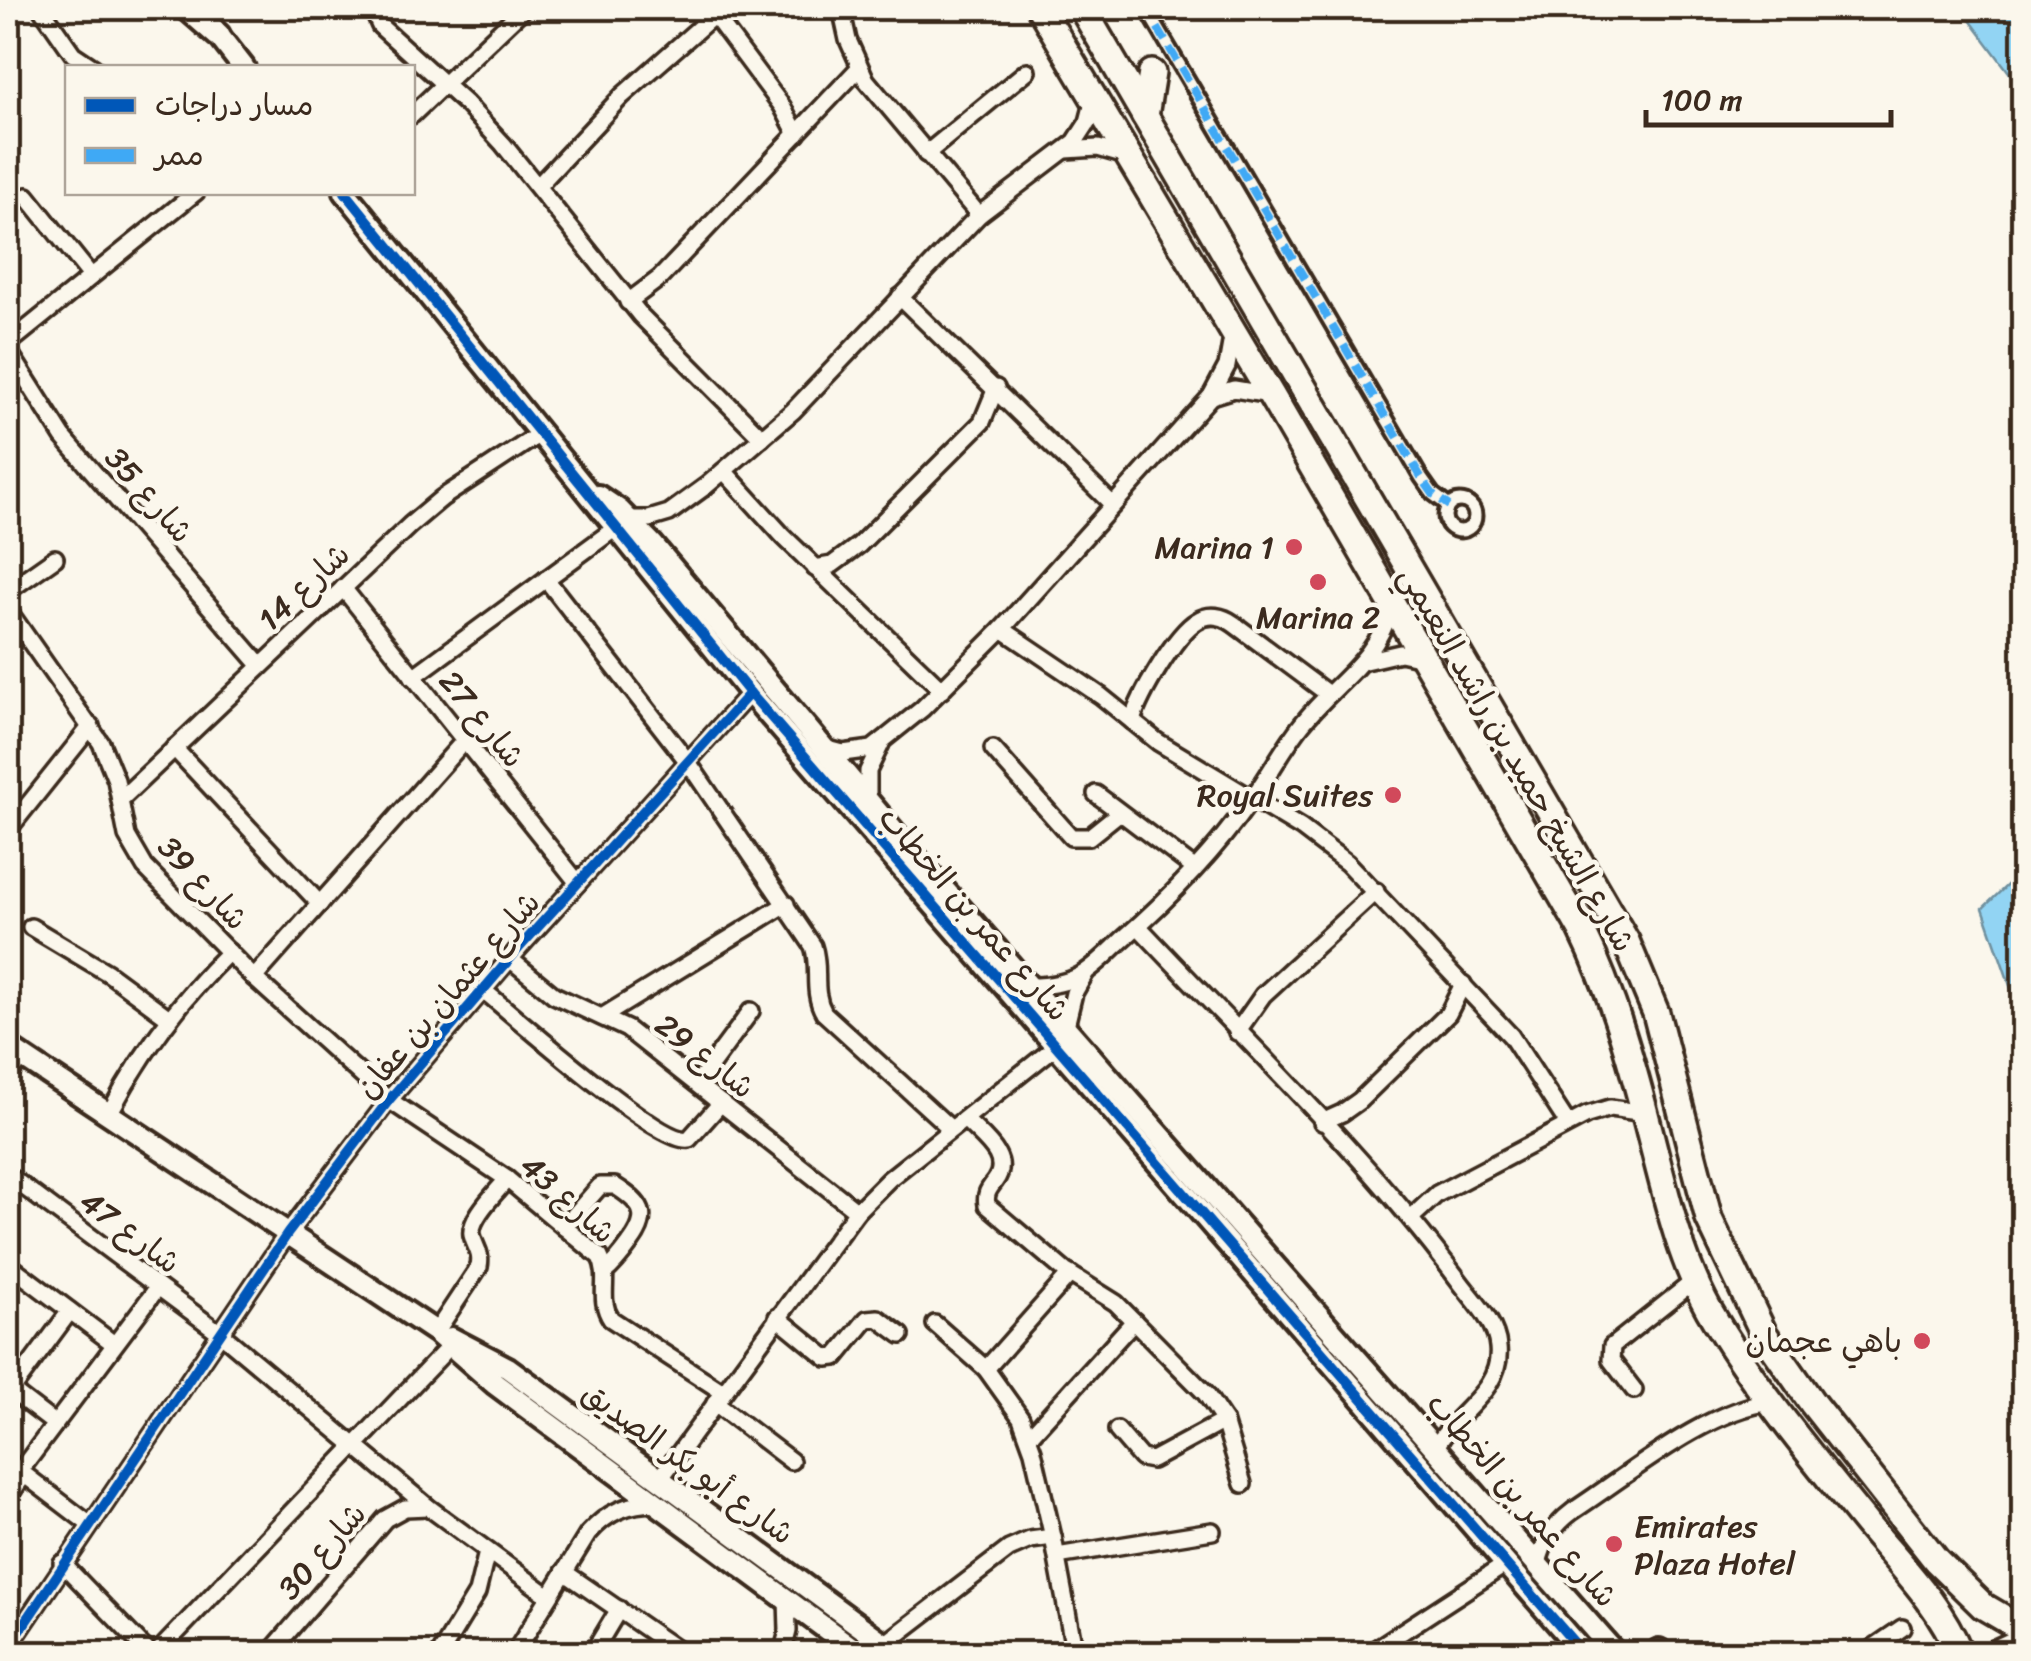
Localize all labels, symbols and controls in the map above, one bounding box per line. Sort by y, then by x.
legend [65,65,415,195]
scale bar [1646,65,1891,127]
text: 100 m [1661,73,1743,127]
text: مسار دراجات [155,78,313,132]
text: ممر [152,128,204,182]
street label: شارع 35 [90,433,208,557]
place label: Marina 1 [1155,519,1274,576]
street label: شارع 14 [244,528,364,646]
marker: Marina 1 [1283,536,1305,558]
street label: شارع الشيخ حميد بن راشد النعيمي [1383,555,1651,963]
marker: Marina 2 [1307,571,1329,593]
place label: Marina 2 [1256,589,1380,646]
street label: شارع 27 [424,657,540,781]
place label: Royal Suites [1197,767,1373,824]
marker: Royal Suites [1382,784,1404,806]
street label: شارع عمر بن الخطاب [863,793,1085,1035]
street label: شارع 39 [143,822,263,944]
street label: شارع عثمان بن عفان [341,878,555,1112]
street label: شارع 29 [642,998,768,1114]
street label: شارع 43 [506,1139,630,1259]
street label: شارع 47 [67,1174,193,1290]
place label: باهي عجمان [1745,1313,1902,1370]
marker: باهي عجمان [1911,1330,1933,1352]
street label: شارع أبو بكر الصديق [569,1366,807,1560]
street label: شارع عمر بن الخطاب [1411,1379,1633,1621]
street label: شارع 30 [263,1489,381,1613]
place label: Emirates Plaza Hotel [1634,1498,1796,1592]
marker: Emirates Plaza Hotel [1603,1533,1625,1555]

